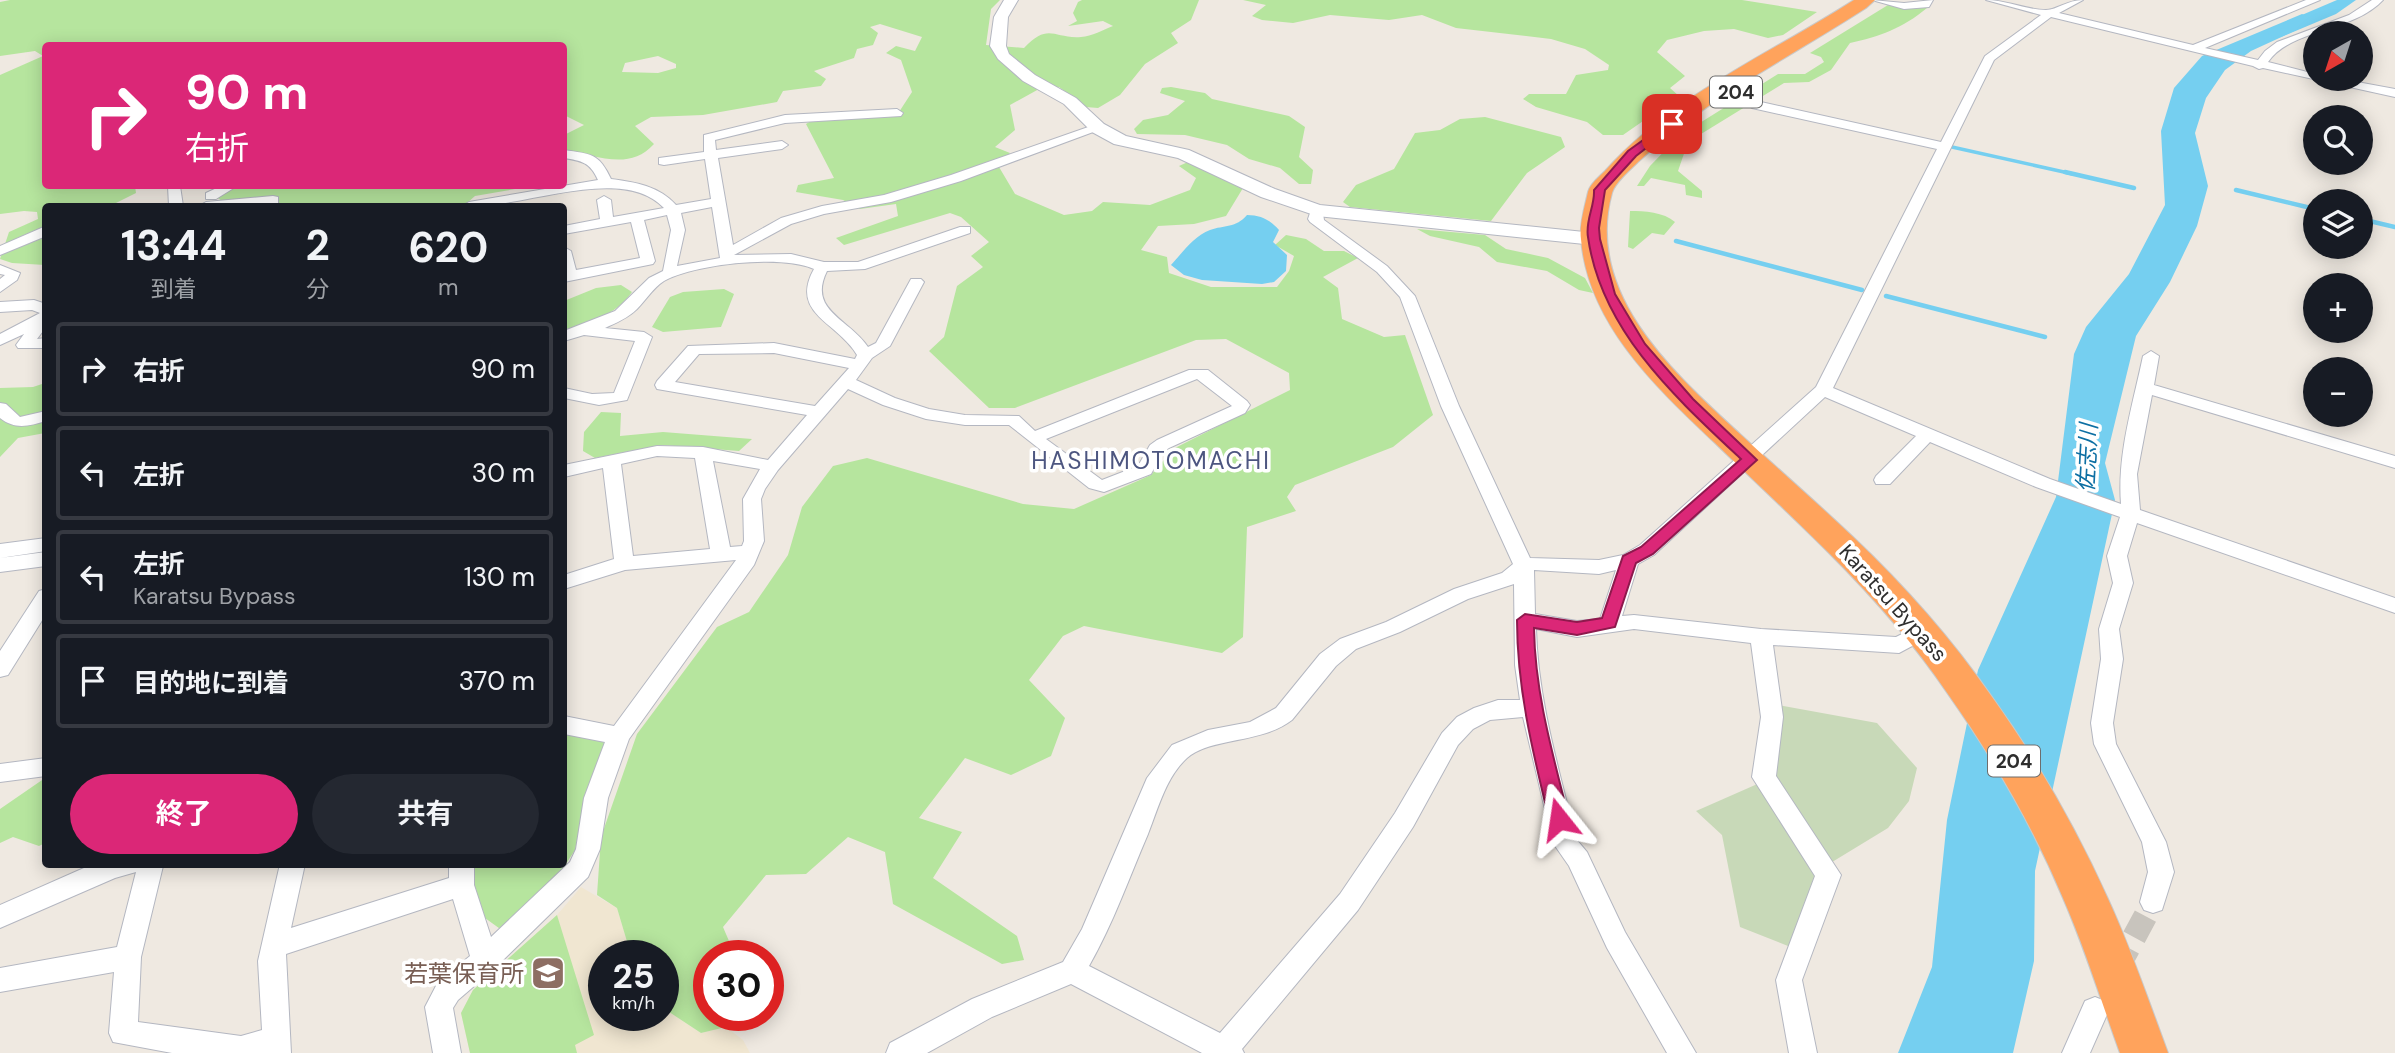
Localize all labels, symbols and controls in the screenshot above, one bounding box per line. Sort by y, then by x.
north arrow [2303,21,2373,91]
map controls [2303,21,2373,427]
text: 90 m [185,60,308,124]
icon: right [70,70,161,161]
road number: 204 [1710,76,1762,108]
pin [1642,94,1702,154]
icon: arrive [1653,105,1691,143]
button: search [2303,105,2373,175]
text: 右折 [185,127,249,169]
button: layers [2303,189,2373,259]
text: 13:44 [121,218,227,273]
text: 2 [305,218,330,273]
text: 620 [408,220,488,275]
text: m [438,272,459,302]
button: + [2303,273,2373,343]
text: 到着 [151,274,197,304]
text: 分 [306,274,329,304]
icon: right [74,350,112,388]
text: 90 m [471,352,535,386]
text: 右折 [133,354,185,388]
button: − [2303,357,2373,427]
water label: 佐志川 [2070,420,2104,493]
district label: HASHIMOTOMACHI [1031,445,1271,476]
icon: left [74,454,112,492]
text: 30 m [472,456,535,490]
text: 左折 [133,458,185,492]
street label: Karatsu Bypass [1833,538,1953,668]
text: 左折 [133,547,185,581]
icon: left [74,558,112,596]
text: 130 m [464,560,535,594]
text: Karatsu Bypass [133,581,296,611]
icon: arrive [74,662,112,700]
text: 370 m [459,664,535,698]
text: 目的地に到着 [133,666,289,700]
road number: 204 [1988,746,2040,776]
button: 終了 [70,774,298,854]
button: 共有 [312,774,539,854]
position arrow [1522,782,1596,856]
speed limit sign: 30 [693,940,784,1031]
text: 25 [613,953,654,999]
school or university icon: 若葉保育所 [529,954,567,992]
place label: 若葉保育所 [404,958,524,989]
text: km/h [612,991,655,1015]

